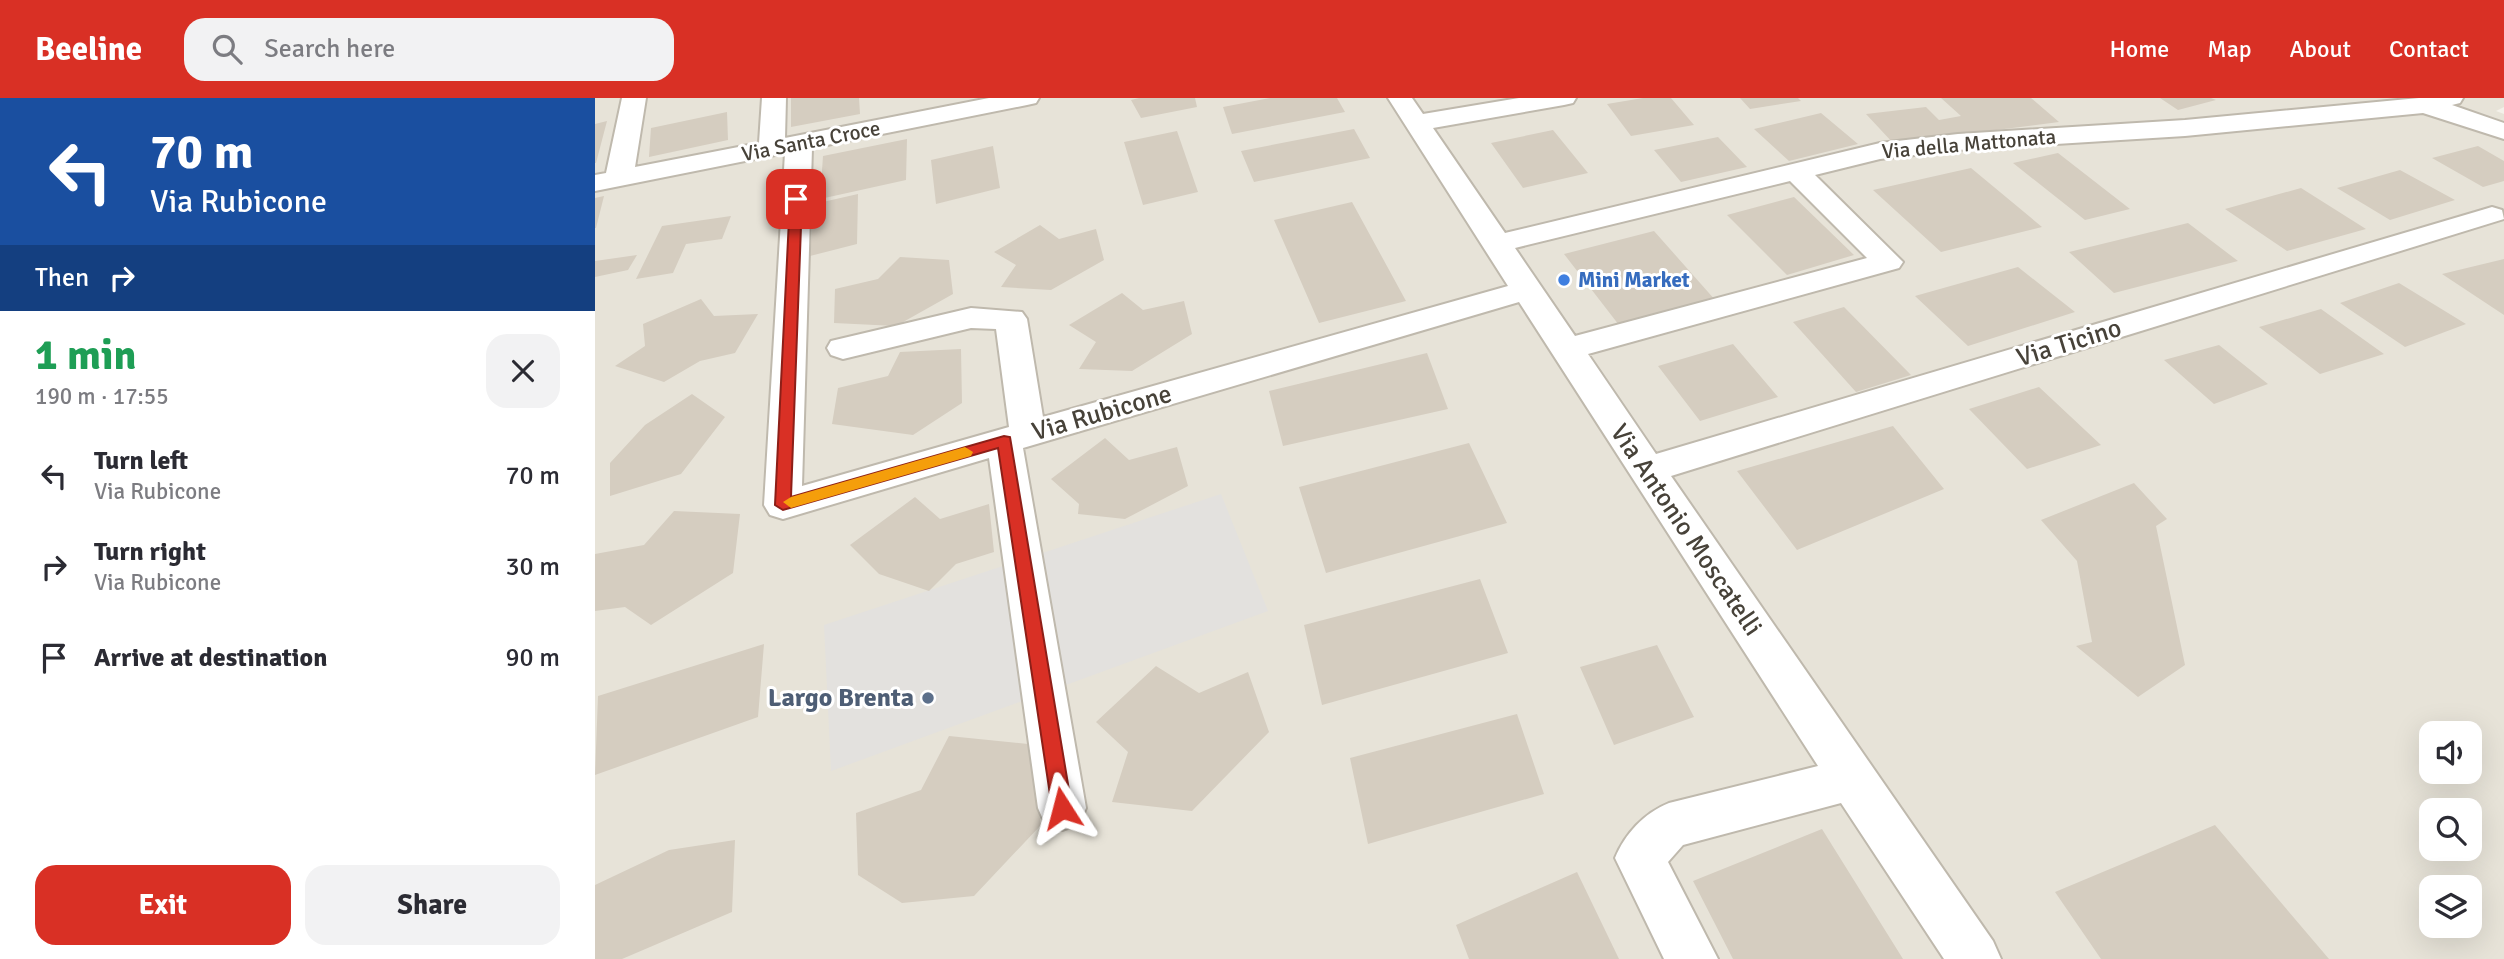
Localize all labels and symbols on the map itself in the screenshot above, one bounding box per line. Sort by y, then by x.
street label: Via Santa Croce [739,115,883,167]
street label: Via della Mattonata [1881,123,2057,165]
pin [766,169,826,229]
place label: Mini Market [1578,267,1690,293]
marker: Mini Market [1556,272,1572,288]
street label: Via Ticino [2013,312,2125,374]
street label: Via Rubicone [1028,378,1176,448]
street label: Via Antonio Moscatelli [1603,418,1769,642]
place label: Largo Brenta [768,682,914,714]
marker: Largo Brenta [920,690,936,706]
position arrow [1025,771,1099,845]

